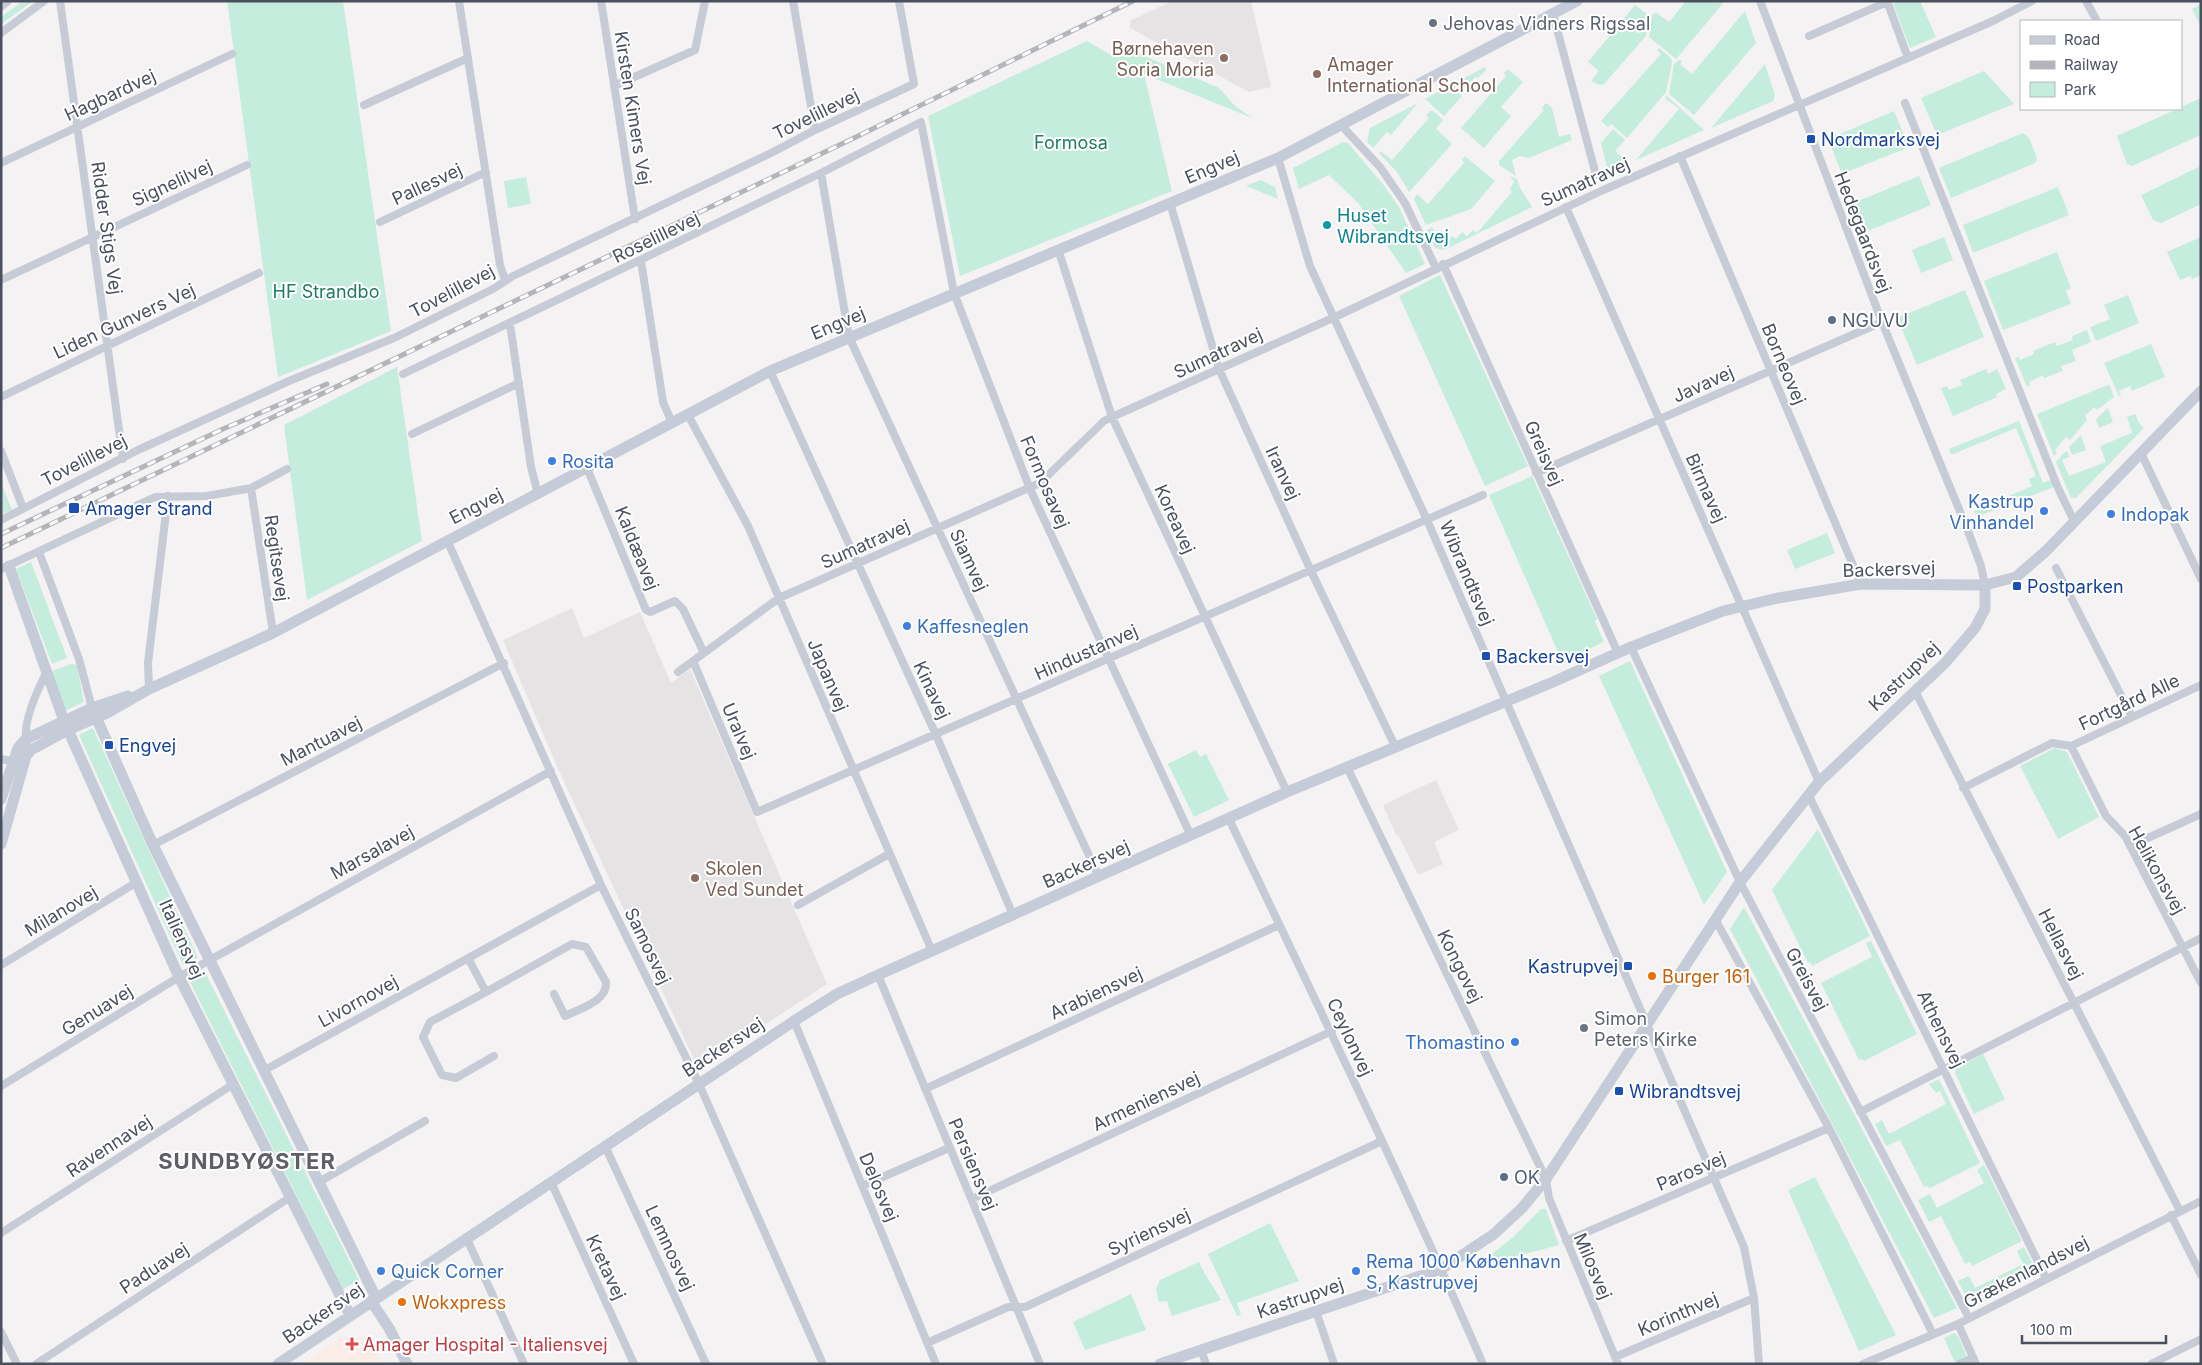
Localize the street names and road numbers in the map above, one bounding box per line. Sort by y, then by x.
street label: Kirsten Kimers Vej [610,30,656,186]
street label: Hagbardvej [61,65,159,125]
street label: Tovelillevej [770,84,862,144]
street label: Engvej [1182,146,1242,188]
street label: Sumatravej [1537,153,1633,211]
street label: Signelilvej [129,155,215,211]
street label: Pallesvej [389,159,465,209]
street label: Ridder Stigs Vej [87,160,127,296]
street label: Hedegaardsvej [1830,168,1896,296]
street label: Roselillevej [609,207,703,267]
street label: Tovelillevej [406,260,498,322]
street label: Liden Gunvers Vej [50,279,198,363]
street label: Engvej [808,302,868,344]
street label: Borneovej [1758,320,1810,408]
street label: Sumatravej [1170,323,1266,383]
street label: Javavej [1669,361,1737,407]
street label: Greisvej [1520,417,1568,489]
street label: Tovelillevej [38,430,130,490]
street label: Formosavej [1016,433,1074,531]
street label: Iranvej [1261,443,1305,503]
street label: Birmavej [1681,450,1731,526]
street label: Koreavej [1150,481,1200,557]
street label: Engvej [446,484,506,528]
street label: Kaldæavej [611,503,663,593]
street label: Regitsevej [261,513,293,603]
street label: Sumatravej [817,515,913,573]
street label: Wibrandtsvej [1435,517,1499,629]
street label: Siamvej [946,526,992,594]
street label: Backersvej [1842,557,1936,581]
street label: Hindustanvej [1031,620,1141,684]
street label: Japanvej [803,636,853,714]
street label: Kastrupvej [1864,637,1944,715]
street label: Kinavej [909,658,955,722]
street label: Fortgård Alle [2075,669,2183,735]
street label: Uralvej [718,700,760,762]
street label: Mantuavej [277,712,365,770]
street label: Marsalavej [327,821,417,883]
street label: Helikonsvej [2124,822,2190,918]
street label: Backersvej [1039,835,1133,893]
street label: Milanovej [21,881,101,941]
street label: Italiensvej [155,896,209,982]
street label: Samosvej [621,904,675,988]
street label: Hellasvej [2034,905,2088,983]
street label: Kongovej [1433,926,1487,1006]
street label: Greisvej [1782,944,1832,1014]
street label: Arabiensvej [1046,962,1146,1024]
street label: Livornovej [314,971,402,1031]
street label: Genuavej [58,980,136,1040]
street label: Athensvej [1913,987,1969,1071]
street label: Ceylonvej [1323,995,1377,1079]
street label: Backersvej [678,1013,768,1081]
street label: Armeniensvej [1089,1067,1203,1135]
street label: Ravennavej [62,1111,156,1181]
street label: Persiensvej [944,1115,1002,1213]
street label: Parosvej [1653,1147,1729,1195]
street label: Delosvej [855,1149,903,1225]
street label: Lemnosvej [641,1202,699,1294]
street label: Syriensvej [1105,1204,1193,1260]
street label: Milosvej [1570,1230,1616,1302]
street label: Kretavej [582,1231,630,1303]
street label: Grækenlandsvej [1960,1231,2092,1313]
street label: Paduavej [116,1238,192,1298]
street label: Kastrupvej [1254,1273,1346,1323]
street label: Backersvej [279,1278,367,1348]
street label: Korinthvej [1635,1288,1721,1340]

